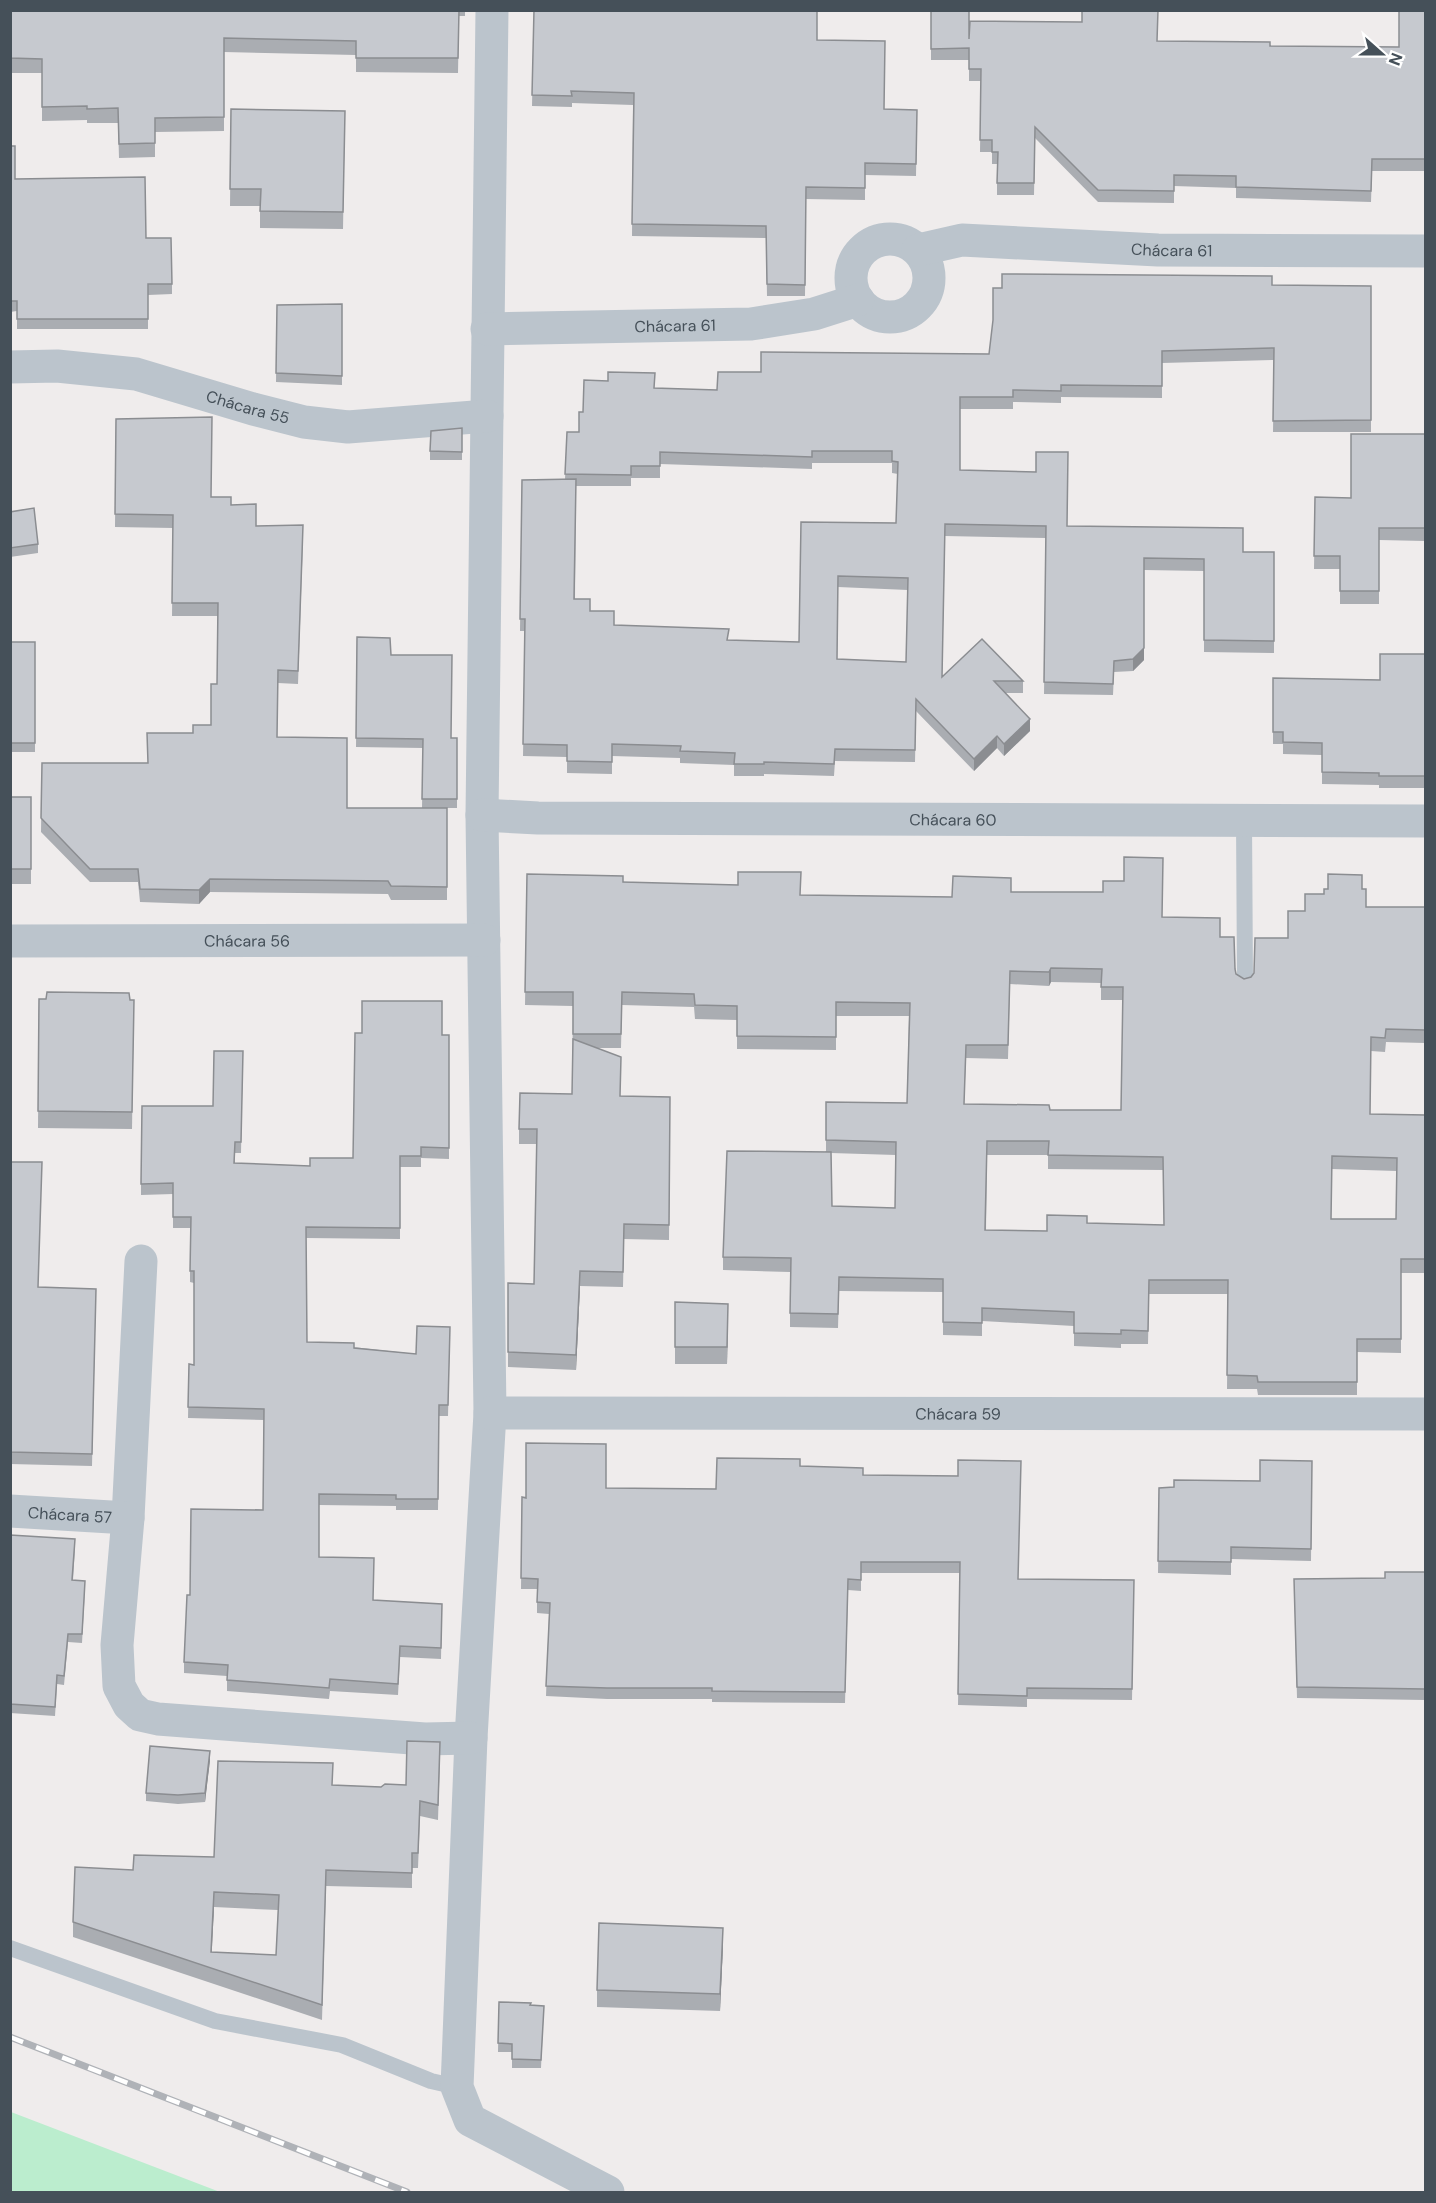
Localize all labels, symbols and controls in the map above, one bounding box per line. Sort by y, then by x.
north arrow [1352,24,1412,84]
text: N [1384,50,1407,68]
street label: Chácara 61 [1130,239,1212,261]
street label: Chácara 61 [634,315,716,337]
street label: Chácara 55 [203,386,292,429]
street label: Chácara 60 [909,809,997,831]
street label: Chácara 56 [204,930,290,952]
street label: Chácara 59 [915,1403,1001,1425]
street label: Chácara 57 [27,1502,113,1528]

